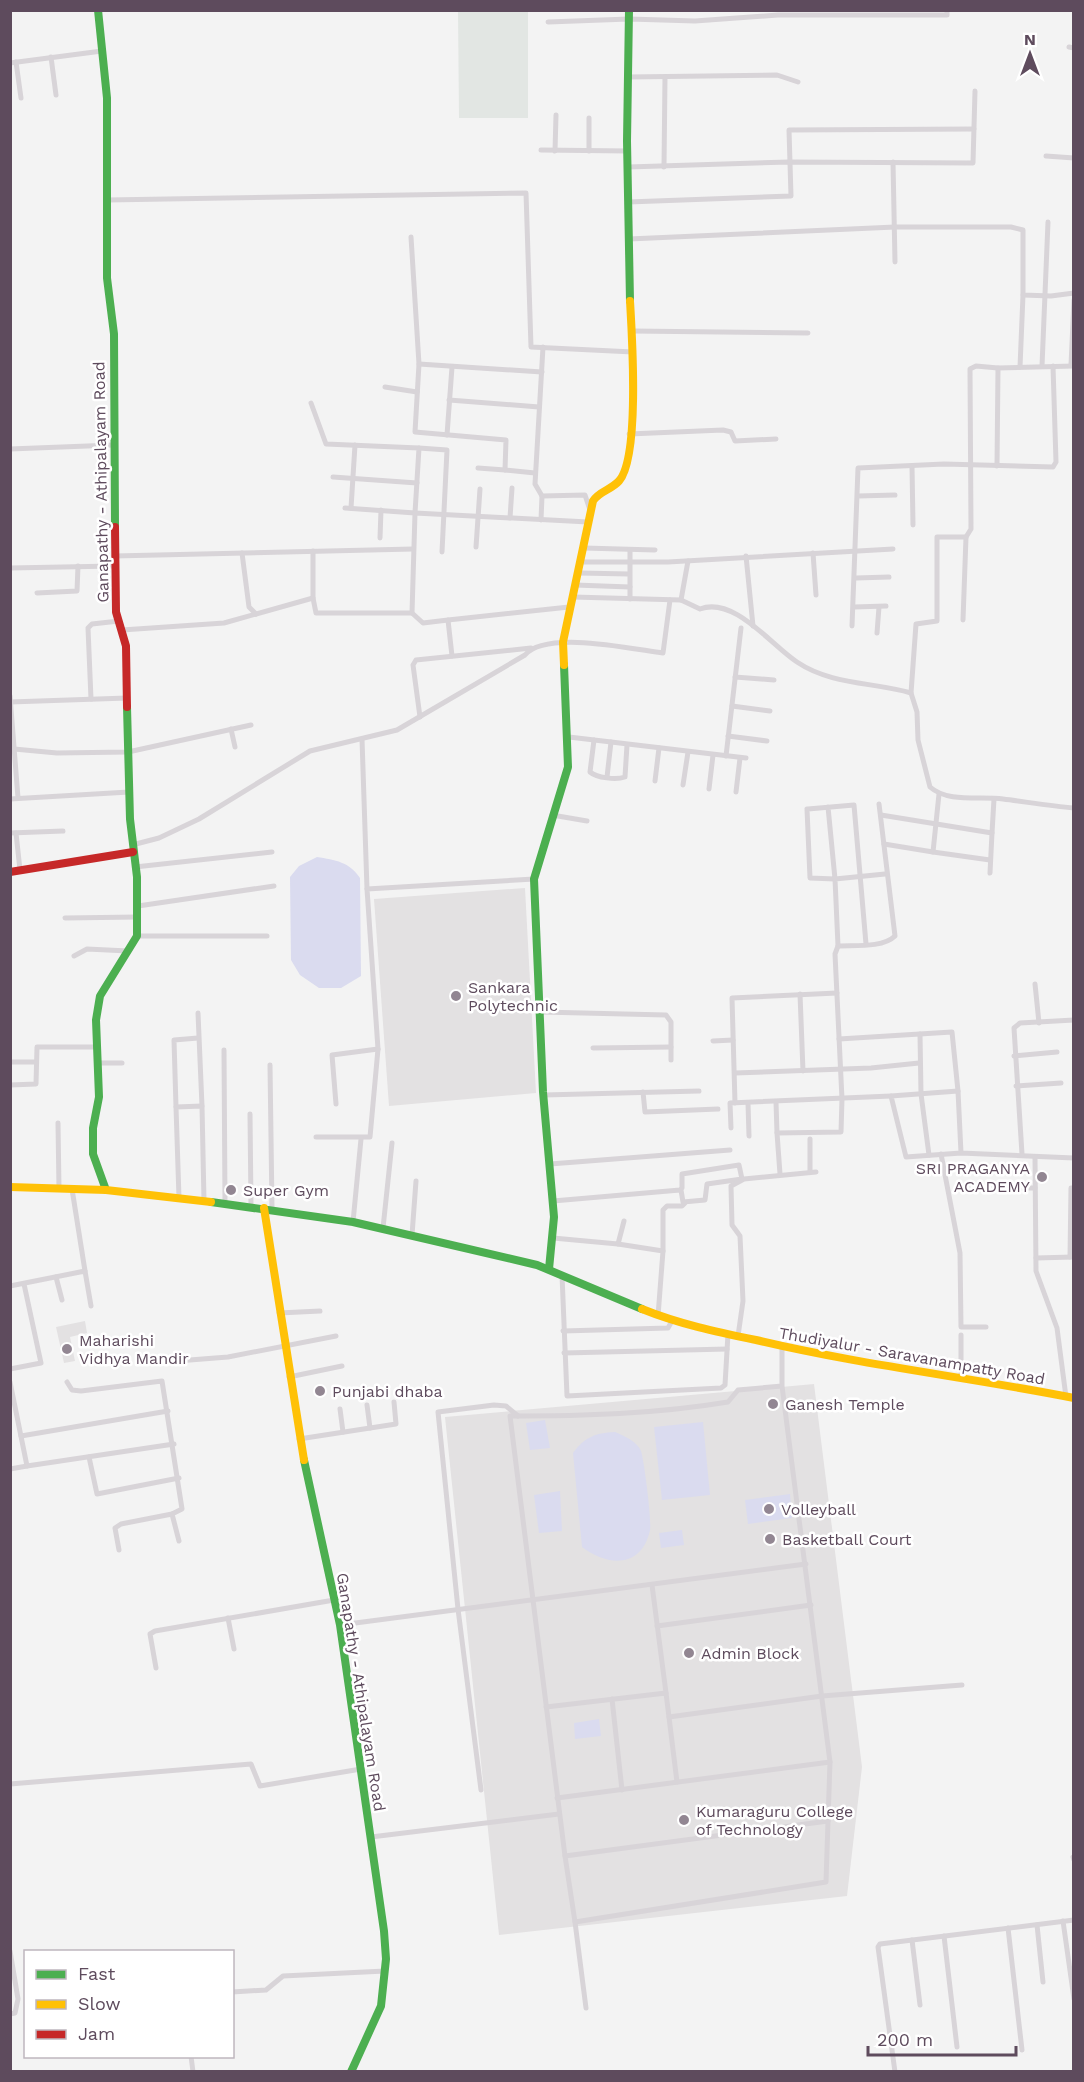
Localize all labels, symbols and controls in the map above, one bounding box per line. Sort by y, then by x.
north arrow [1000,24,1060,84]
text: N [1024,30,1036,49]
street label: Ganapathy - Athipalayam Road [89,361,113,603]
place label: Sankara Polytechnic [468,978,558,1015]
marker: Sankara Polytechnic [449,989,463,1003]
place label: SRI PRAGANYA ACADEMY [916,1159,1030,1196]
marker: SRI PRAGANYA ACADEMY [1035,1170,1049,1184]
place label: Super Gym [243,1181,329,1200]
marker: Super Gym [224,1183,238,1197]
street label: Thudiyalur - Saravanampatty Road [778,1323,1046,1389]
place label: Maharishi Vidhya Mandir [79,1331,189,1368]
marker: Maharishi Vidhya Mandir [60,1342,74,1356]
place label: Punjabi dhaba [332,1382,443,1401]
marker: Punjabi dhaba [313,1384,327,1398]
place label: Ganesh Temple [785,1395,905,1414]
marker: Ganesh Temple [766,1397,780,1411]
place label: Volleyball [781,1500,856,1519]
marker: Volleyball [762,1502,776,1516]
place label: Basketball Court [782,1530,912,1549]
marker: Basketball Court [763,1532,777,1546]
street label: Ganapathy - Athipalayam Road [333,1571,389,1813]
place label: Admin Block [701,1644,799,1663]
marker: Admin Block [682,1646,696,1660]
place label: Kumaraguru College of Technology [696,1802,853,1839]
marker: Kumaraguru College of Technology [677,1813,691,1827]
legend [24,1950,234,2058]
text: Fast [78,1963,116,1984]
text: Slow [78,1993,121,2014]
scale bar [868,2019,1016,2057]
text: Jam [78,2023,115,2044]
text: 200 m [877,2029,933,2050]

